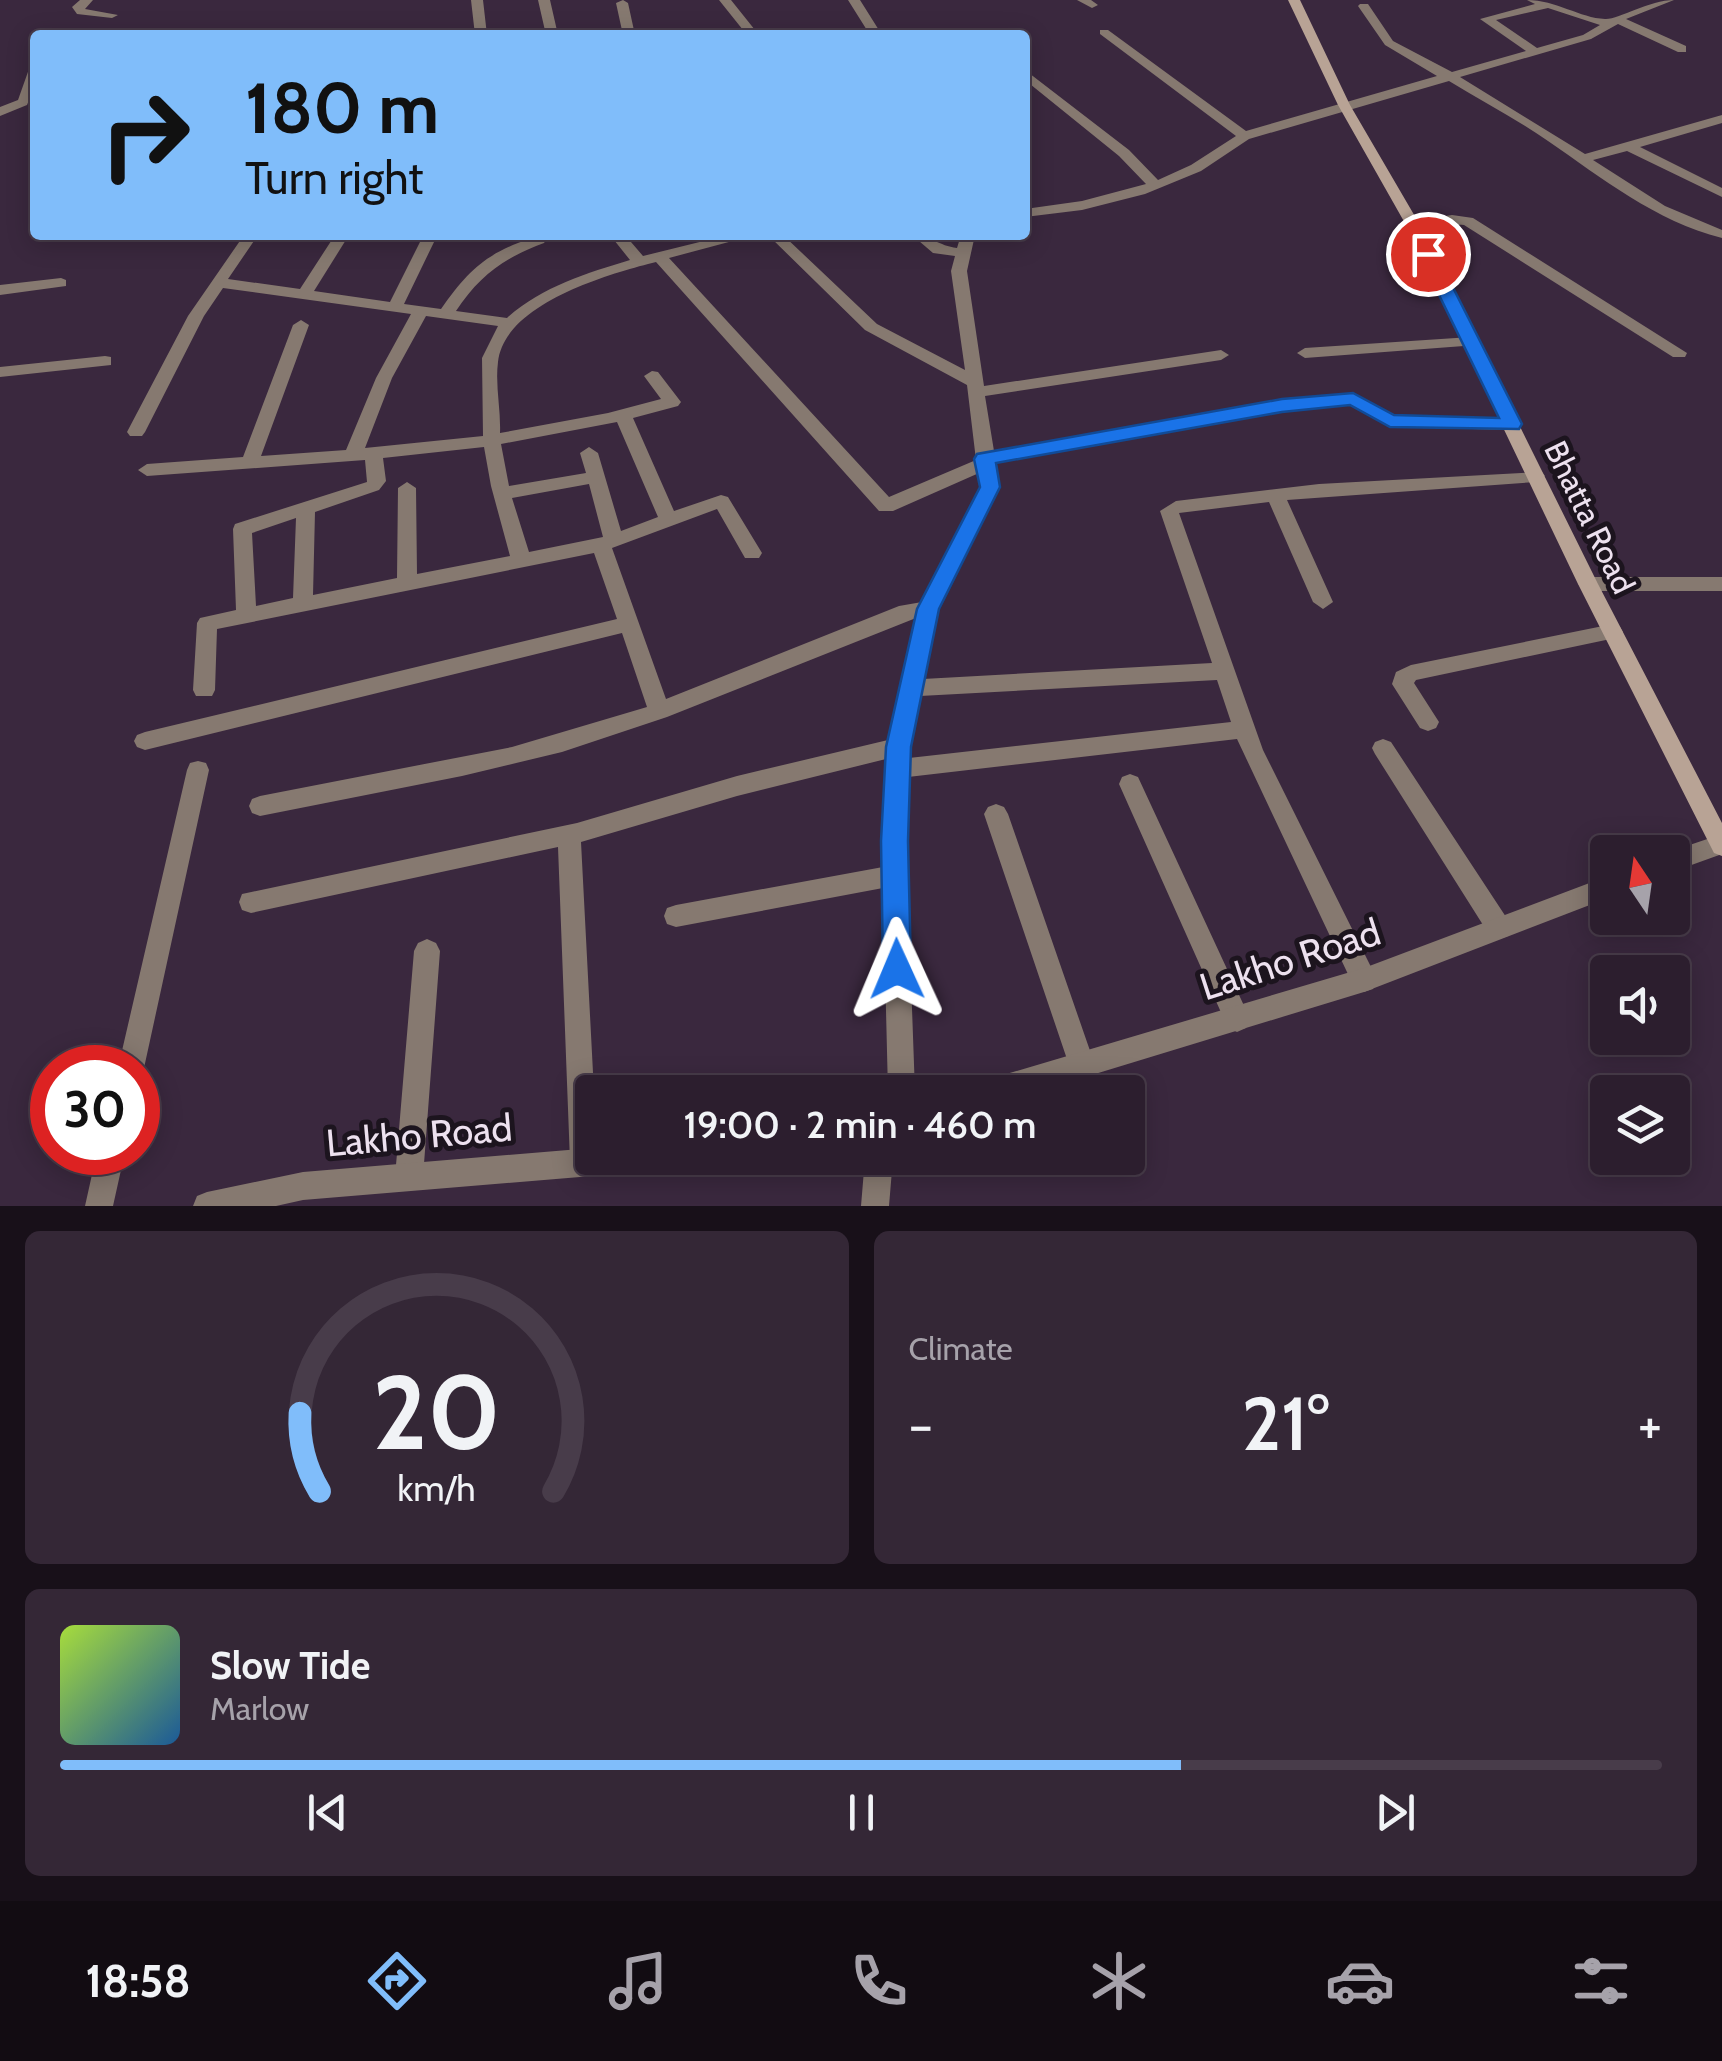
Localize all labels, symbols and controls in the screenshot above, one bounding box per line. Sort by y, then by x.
text: 180 m [245,65,439,151]
icon: right [80,70,210,200]
text: Turn right [245,151,424,205]
pin [1386,212,1471,297]
icon: arrive [1401,227,1456,282]
street label: Bhatta Road [1536,434,1644,600]
north arrow [1590,835,1690,935]
map controls [1590,835,1690,1175]
street label: Lakho Road [1194,908,1386,1010]
position arrow [845,917,949,1021]
button: sound [1590,955,1690,1055]
speed limit sign: 30 [30,1045,160,1175]
button: layers [1590,1075,1690,1175]
text: 19:00 · 2 min · 460 m [684,1101,1036,1148]
street label: Lakho Road [324,1103,514,1167]
text: Climate [909,1329,1013,1368]
text: 20 [373,1349,501,1475]
text: 21° [1241,1378,1329,1469]
text: − [909,1391,933,1458]
text: + [1638,1391,1662,1458]
text: km/h [398,1467,476,1510]
text: Slow Tide [210,1642,370,1689]
text: Marlow [210,1689,309,1728]
icon: previous [300,1785,355,1840]
icon: pause [834,1785,889,1840]
icon: next [1368,1785,1423,1840]
icon: directions [362,1946,432,2016]
icon: music [603,1946,673,2016]
icon: phone [844,1946,914,2016]
icon: climate [1084,1946,1154,2016]
icon: car [1325,1946,1395,2016]
icon: filters [1566,1946,1636,2016]
text: 18:58 [85,1954,191,2008]

